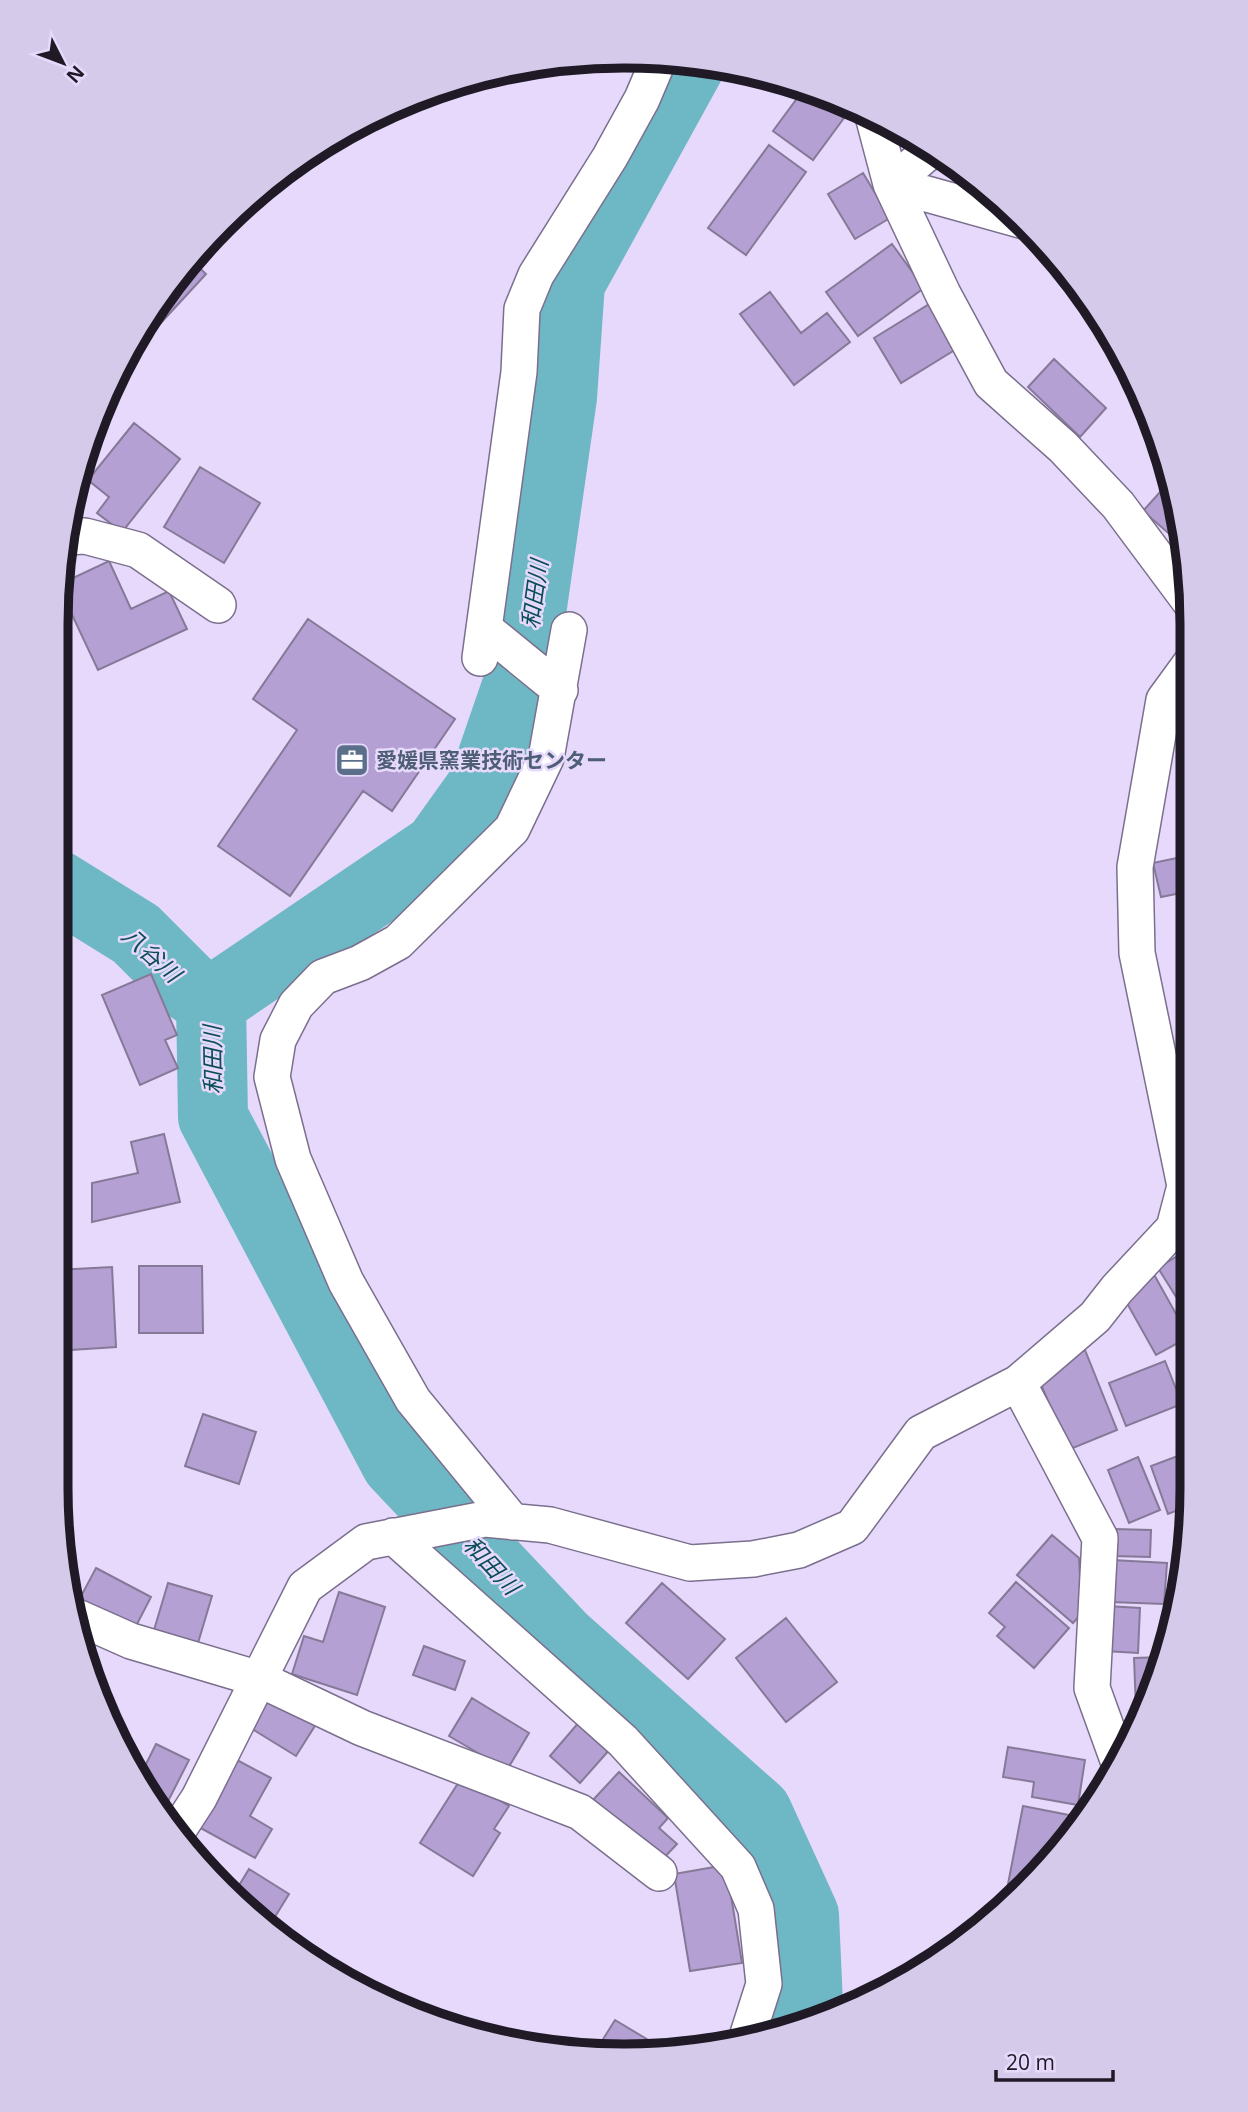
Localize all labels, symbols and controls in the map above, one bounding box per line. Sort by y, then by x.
north arrow [28,28,98,98]
text: N [61,60,90,89]
water label: 和田川 [513,555,555,630]
office icon: 愛媛県窯業技術センター [333,741,371,779]
place label: 愛媛県窯業技術センター [376,746,607,774]
water label: 八谷川 [116,919,191,991]
water label: 和田川 [195,1022,229,1095]
water label: 和田川 [457,1529,529,1603]
scale bar [996,2038,1113,2082]
text: 20 m [1006,2048,1055,2076]

